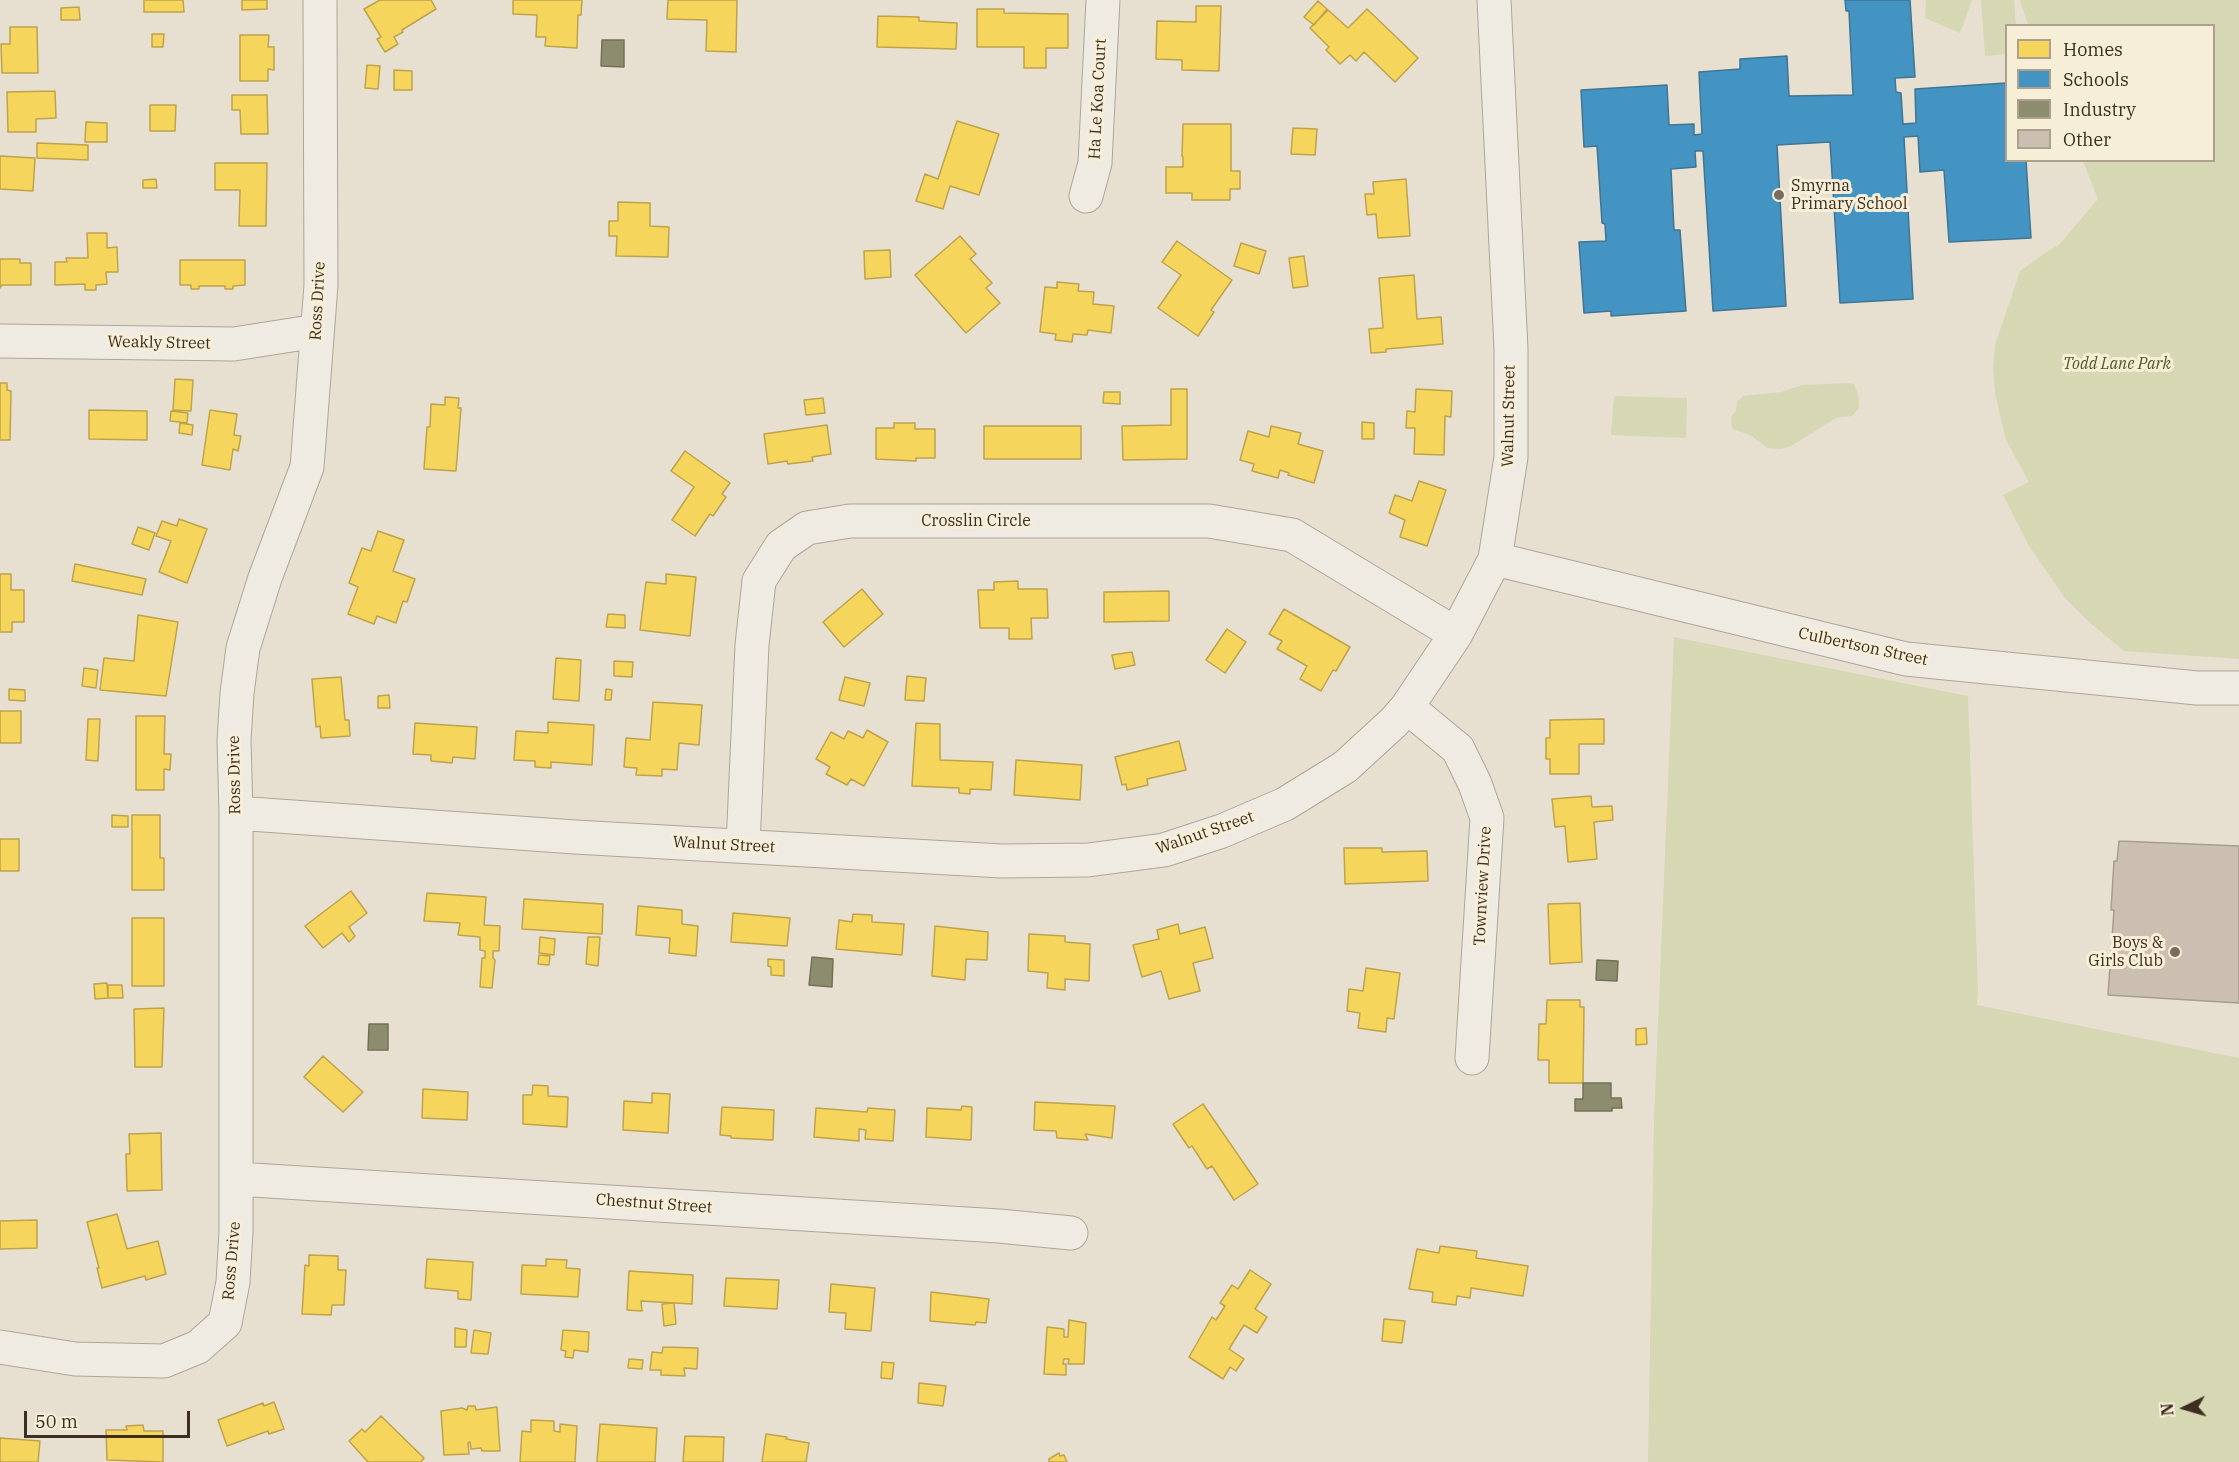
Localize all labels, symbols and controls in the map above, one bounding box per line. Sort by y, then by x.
legend [2005,24,2215,162]
street label: Ha Le Koa Court [1085,38,1111,160]
text: Homes [2063,38,2123,61]
text: Schools [2063,68,2129,91]
text: Industry [2063,98,2136,121]
text: Other [2063,128,2111,151]
place label: Smyrna Primary School [1791,176,1907,214]
marker: Smyrna Primary School [1772,188,1786,202]
street label: Ross Drive [306,261,330,341]
street label: Weakly Street [107,332,211,354]
park label: Todd Lane Park [2063,354,2171,374]
street label: Walnut Street [1499,365,1519,467]
street label: Crosslin Circle [921,511,1031,531]
street label: Culbertson Street [1796,624,1930,670]
street label: Ross Drive [225,735,245,815]
street label: Walnut Street [1153,807,1257,859]
street label: Townview Drive [1470,826,1496,946]
street label: Walnut Street [672,833,776,857]
place label: Boys & Girls Club [2088,933,2163,971]
marker: Boys & Girls Club [2168,945,2182,959]
street label: Chestnut Street [595,1190,713,1218]
street label: Ross Drive [219,1221,245,1301]
north arrow [2155,1378,2215,1438]
scale bar [27,1399,194,1437]
text: N [2157,1402,2178,1417]
text: 50 m [35,1410,78,1433]

